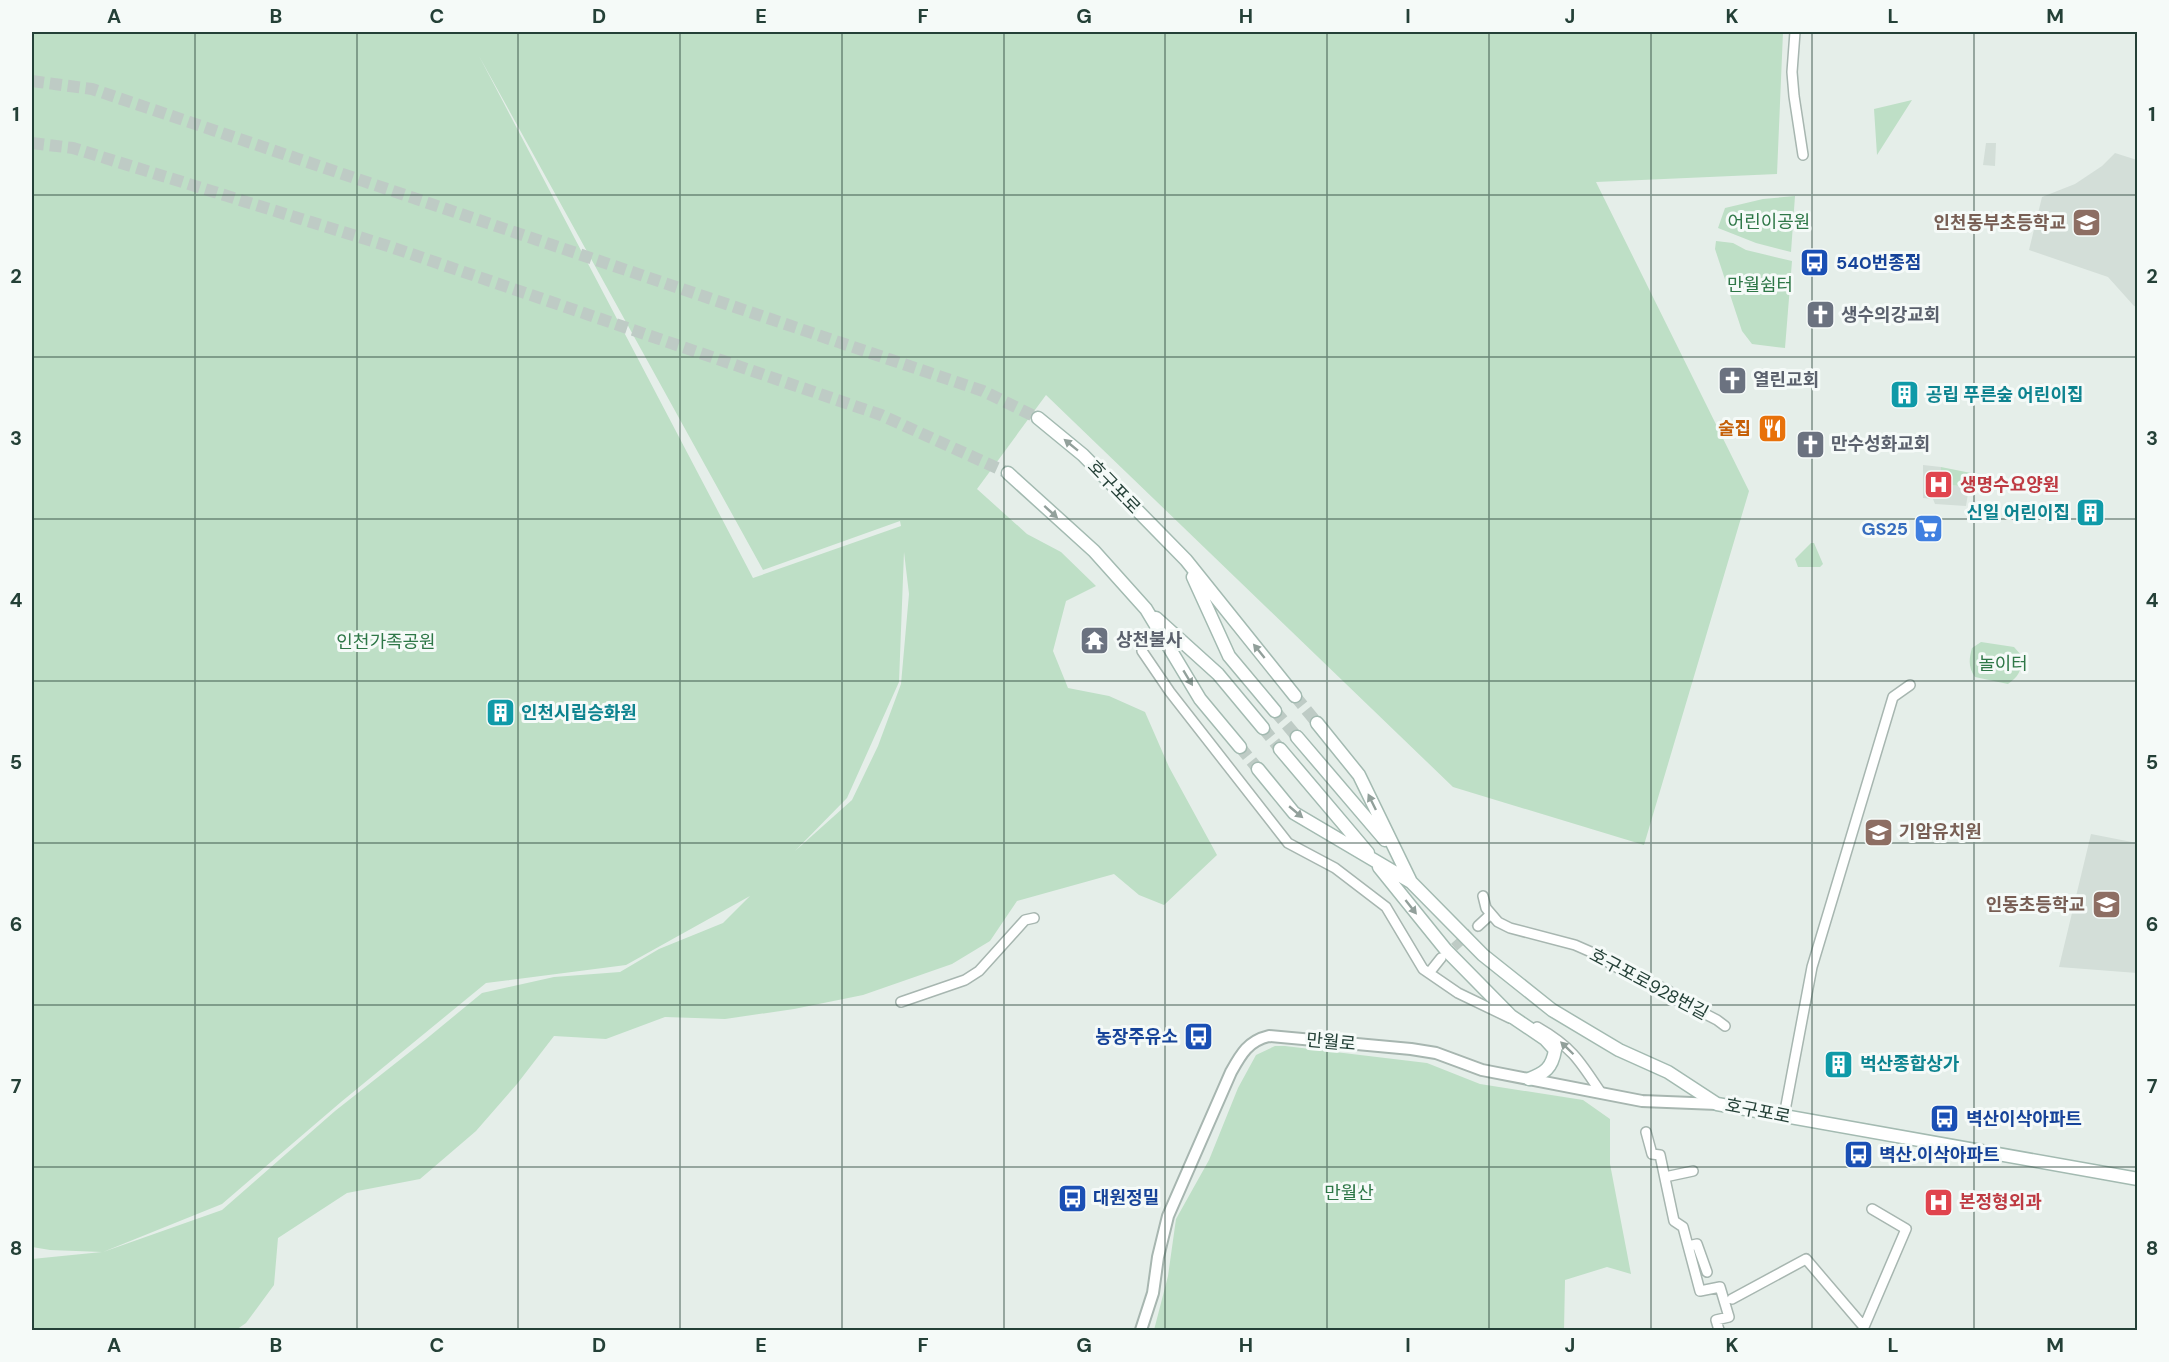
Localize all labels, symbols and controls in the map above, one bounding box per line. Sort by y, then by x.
text: A [107,3,121,29]
text: B [270,3,282,29]
text: C [430,3,444,29]
text: D [592,3,606,29]
text: E [755,3,767,29]
text: F [917,3,929,29]
text: G [1076,3,1092,29]
text: H [1239,3,1253,29]
text: I [1405,3,1411,29]
text: J [1565,3,1575,29]
text: K [1725,3,1739,29]
text: L [1887,3,1899,29]
text: M [2046,3,2064,29]
text: 1 [12,101,20,127]
text: 1 [2148,101,2156,127]
school or university icon: 인천동부초등학교 [2071,207,2103,239]
park label: 어린이공원 [1728,210,1810,234]
place label: 인천동부초등학교 [1934,211,2066,235]
bus stop icon: 540번종점 [1799,247,1831,279]
place label: 540번종점 [1836,251,1921,275]
text: 2 [10,263,22,289]
text: 2 [2146,263,2158,289]
park label: 만월쉼터 [1727,273,1793,297]
church icon: 생수의강교회 [1804,299,1836,331]
place label: 생수의강교회 [1841,303,1940,327]
church icon: 열린교회 [1716,364,1748,396]
place label: 열린교회 [1753,368,1819,392]
building icon: 공립 푸른숲 어린이집 [1889,379,1921,411]
place label: 공립 푸른숲 어린이집 [1926,383,2084,407]
restaurant icon: 술집 [1756,413,1788,445]
place label: 술집 [1718,417,1751,441]
text: 3 [10,425,22,451]
text: 3 [2146,425,2158,451]
church icon: 만수성화교회 [1794,428,1826,460]
place label: 만수성화교회 [1831,432,1930,456]
one-way arrow [1064,439,1079,452]
street label: 호구포로 [1082,455,1146,519]
hospital icon: 생명수요양원 [1923,469,1955,501]
place label: 생명수요양원 [1960,473,2059,497]
building icon: 신일 어린이집 [2075,497,2107,529]
place label: 신일 어린이집 [1966,501,2070,525]
one-way arrow [1043,505,1058,518]
supermarket icon: GS25 [1913,513,1945,545]
place label: GS25 [1862,517,1908,541]
text: 4 [10,587,23,613]
text: 4 [2146,587,2159,613]
temple icon: 상천불사 [1079,624,1111,656]
place label: 상천불사 [1116,628,1183,652]
park label: 인천가족공원 [336,630,436,654]
one-way arrow [1252,643,1265,659]
park label: 놀이터 [1978,652,2028,676]
one-way arrow [1182,670,1193,686]
building icon: 인천시립승화원 [484,697,516,729]
place label: 인천시립승화원 [521,701,637,725]
text: 5 [10,749,22,775]
text: 5 [2146,749,2158,775]
one-way arrow [1367,793,1377,810]
one-way arrow [1288,806,1304,819]
school or university icon: 기암유치원 [1862,816,1894,848]
place label: 기암유치원 [1899,820,1982,844]
school or university icon: 인동초등학교 [2090,889,2122,921]
place label: 인동초등학교 [1986,893,2085,917]
one-way arrow [1405,899,1418,915]
text: 6 [10,911,22,937]
text: 6 [2146,911,2158,937]
street label: 호구포로928번길 [1585,943,1713,1025]
bus stop icon: 농장주유소 [1183,1021,1215,1053]
place label: 농장주유소 [1095,1025,1178,1049]
street label: 만월로 [1305,1028,1357,1056]
one-way arrow [1561,1041,1575,1055]
building icon: 벅산종합상가 [1823,1048,1855,1080]
place label: 벅산종합상가 [1860,1052,1960,1076]
text: 7 [11,1073,22,1099]
text: 7 [2147,1073,2158,1099]
street label: 호구포로 [1723,1093,1793,1129]
bus stop icon: 벽산이삭아파트 [1929,1103,1961,1135]
place label: 벽산이삭아파트 [1966,1107,2082,1131]
bus stop icon: 벽산.이삭아파트 [1842,1139,1874,1171]
place label: 벽산.이삭아파트 [1879,1143,1999,1167]
park label: 만월산 [1324,1181,1374,1205]
bus stop icon: 대원정밀 [1056,1182,1088,1214]
place label: 대원정밀 [1093,1186,1159,1210]
hospital icon: 본정형외과 [1922,1186,1954,1218]
place label: 본정형외과 [1959,1190,2042,1214]
text: 8 [10,1235,22,1261]
text: 8 [2146,1235,2158,1261]
text: A [107,1332,121,1358]
text: B [270,1332,282,1358]
text: C [430,1332,444,1358]
text: D [592,1332,606,1358]
text: E [755,1332,767,1358]
text: F [917,1332,929,1358]
text: G [1076,1332,1092,1358]
text: H [1239,1332,1253,1358]
text: I [1405,1332,1411,1358]
text: J [1565,1332,1575,1358]
text: K [1725,1332,1739,1358]
text: L [1887,1332,1899,1358]
text: M [2046,1332,2064,1358]

